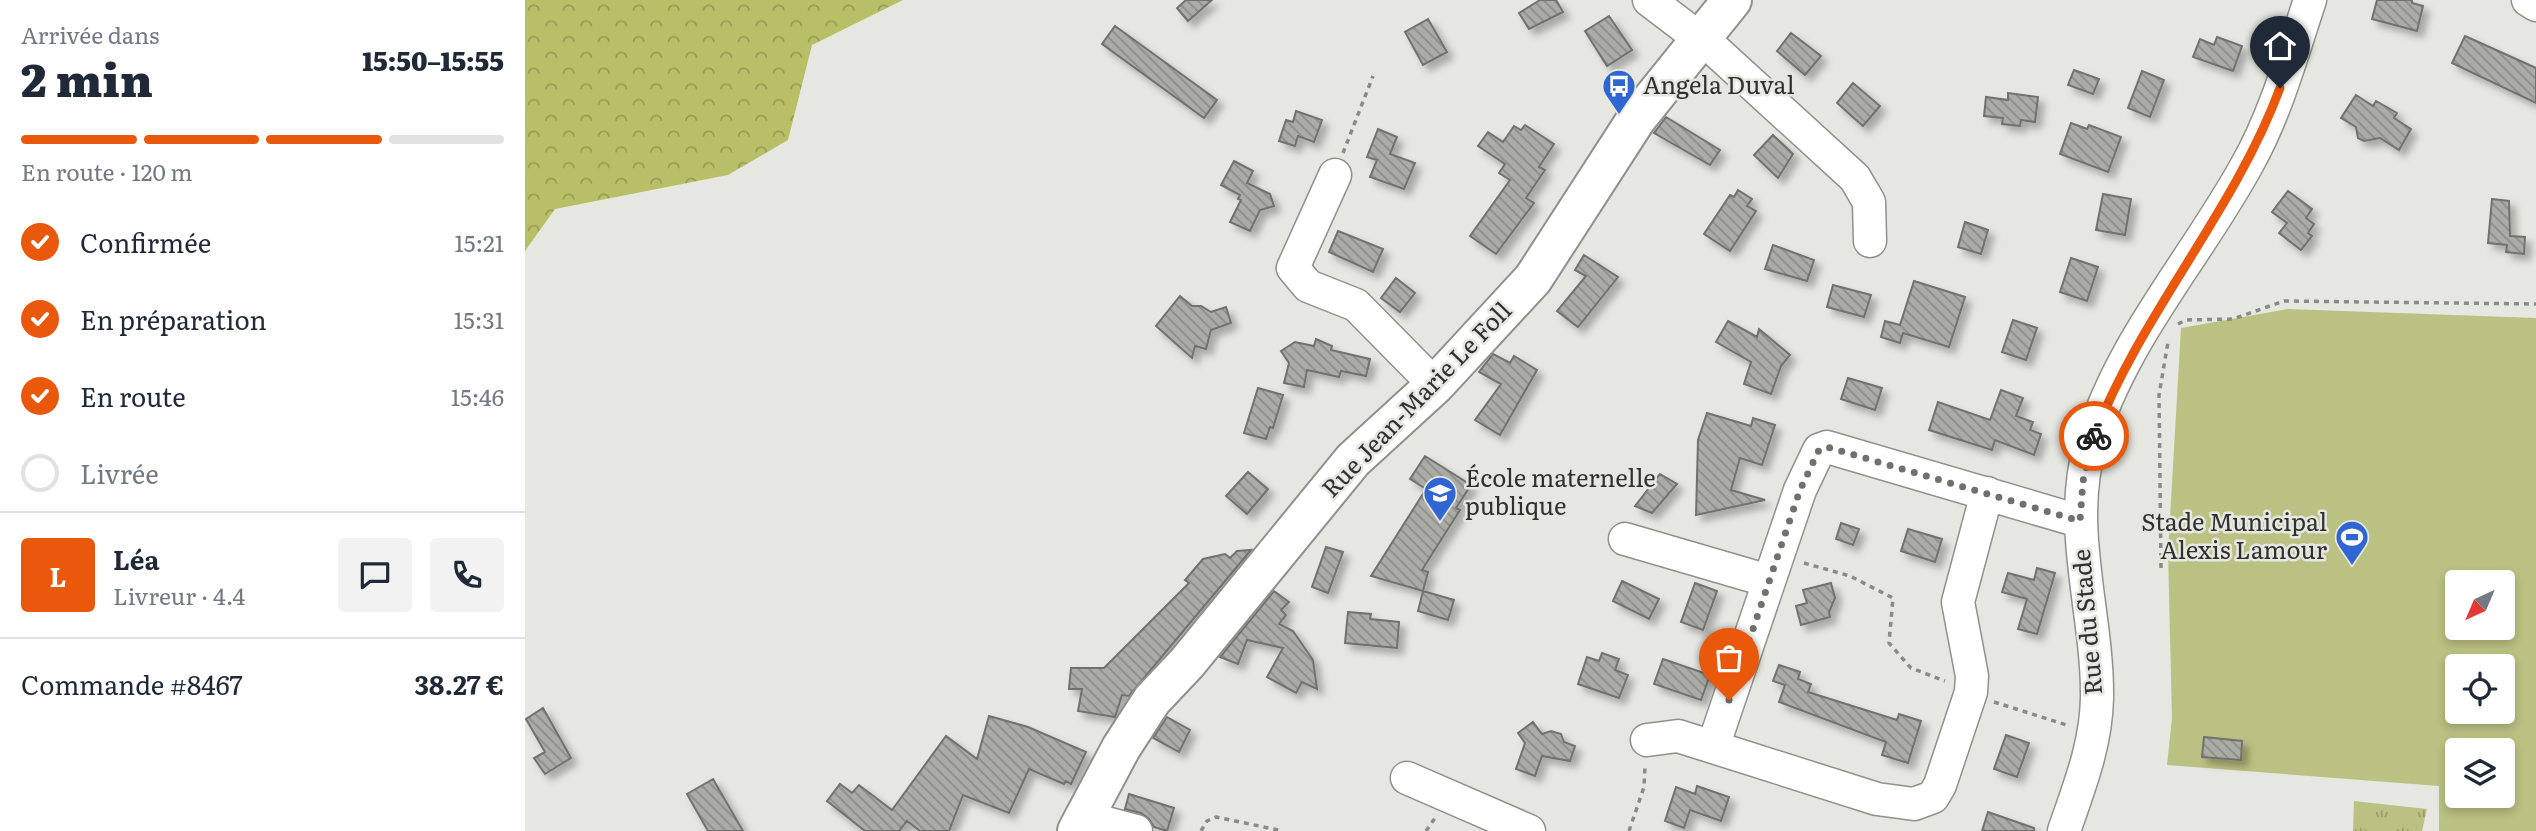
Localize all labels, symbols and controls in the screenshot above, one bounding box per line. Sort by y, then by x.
pin [2250,16,2310,88]
text: Arrivée dans [21,17,159,51]
icon: home [2261,27,2299,65]
text: 15:50–15:55 [362,40,504,79]
text: 2 min [21,43,153,111]
place label: Angela Duval [1643,66,1795,101]
bus stop icon: Angela Duval [1600,67,1638,116]
text: En route · 120 m [21,154,193,188]
text: Confirmée [80,222,211,261]
icon: check [21,223,59,261]
text: 15:21 [455,225,504,259]
street label: Rue Jean-Marie Le Foll [1312,293,1518,504]
text: En préparation [80,299,267,338]
icon: check [21,300,59,338]
text: 15:31 [454,302,504,336]
text: En route [80,376,186,415]
icon: check [21,377,59,415]
text: 15:46 [451,379,504,413]
courier [2059,401,2129,471]
icon: bike [2075,417,2113,455]
text: Livrée [80,453,159,492]
place label: École maternelle publique [1465,459,1656,522]
school or university icon: École maternelle publique [1421,474,1459,523]
place label: Stade Municipal Alexis Lamour [2141,503,2328,566]
sports icon: Stade Municipal Alexis Lamour [2333,518,2371,567]
button: chat [338,538,412,612]
button: phone [430,538,504,612]
text: Léa [113,539,160,578]
street label: Rue du Stade [2062,548,2109,697]
text: L [50,556,66,595]
north arrow [2445,570,2515,640]
map controls [2445,570,2515,808]
text: Livreur · 4.4 [113,578,245,612]
pin [1699,628,1759,700]
icon: bag [1710,639,1748,677]
button: locate [2445,654,2515,724]
text: Commande #8467 [21,664,243,703]
text: 38.27 € [415,664,504,703]
button: layers [2445,738,2515,808]

